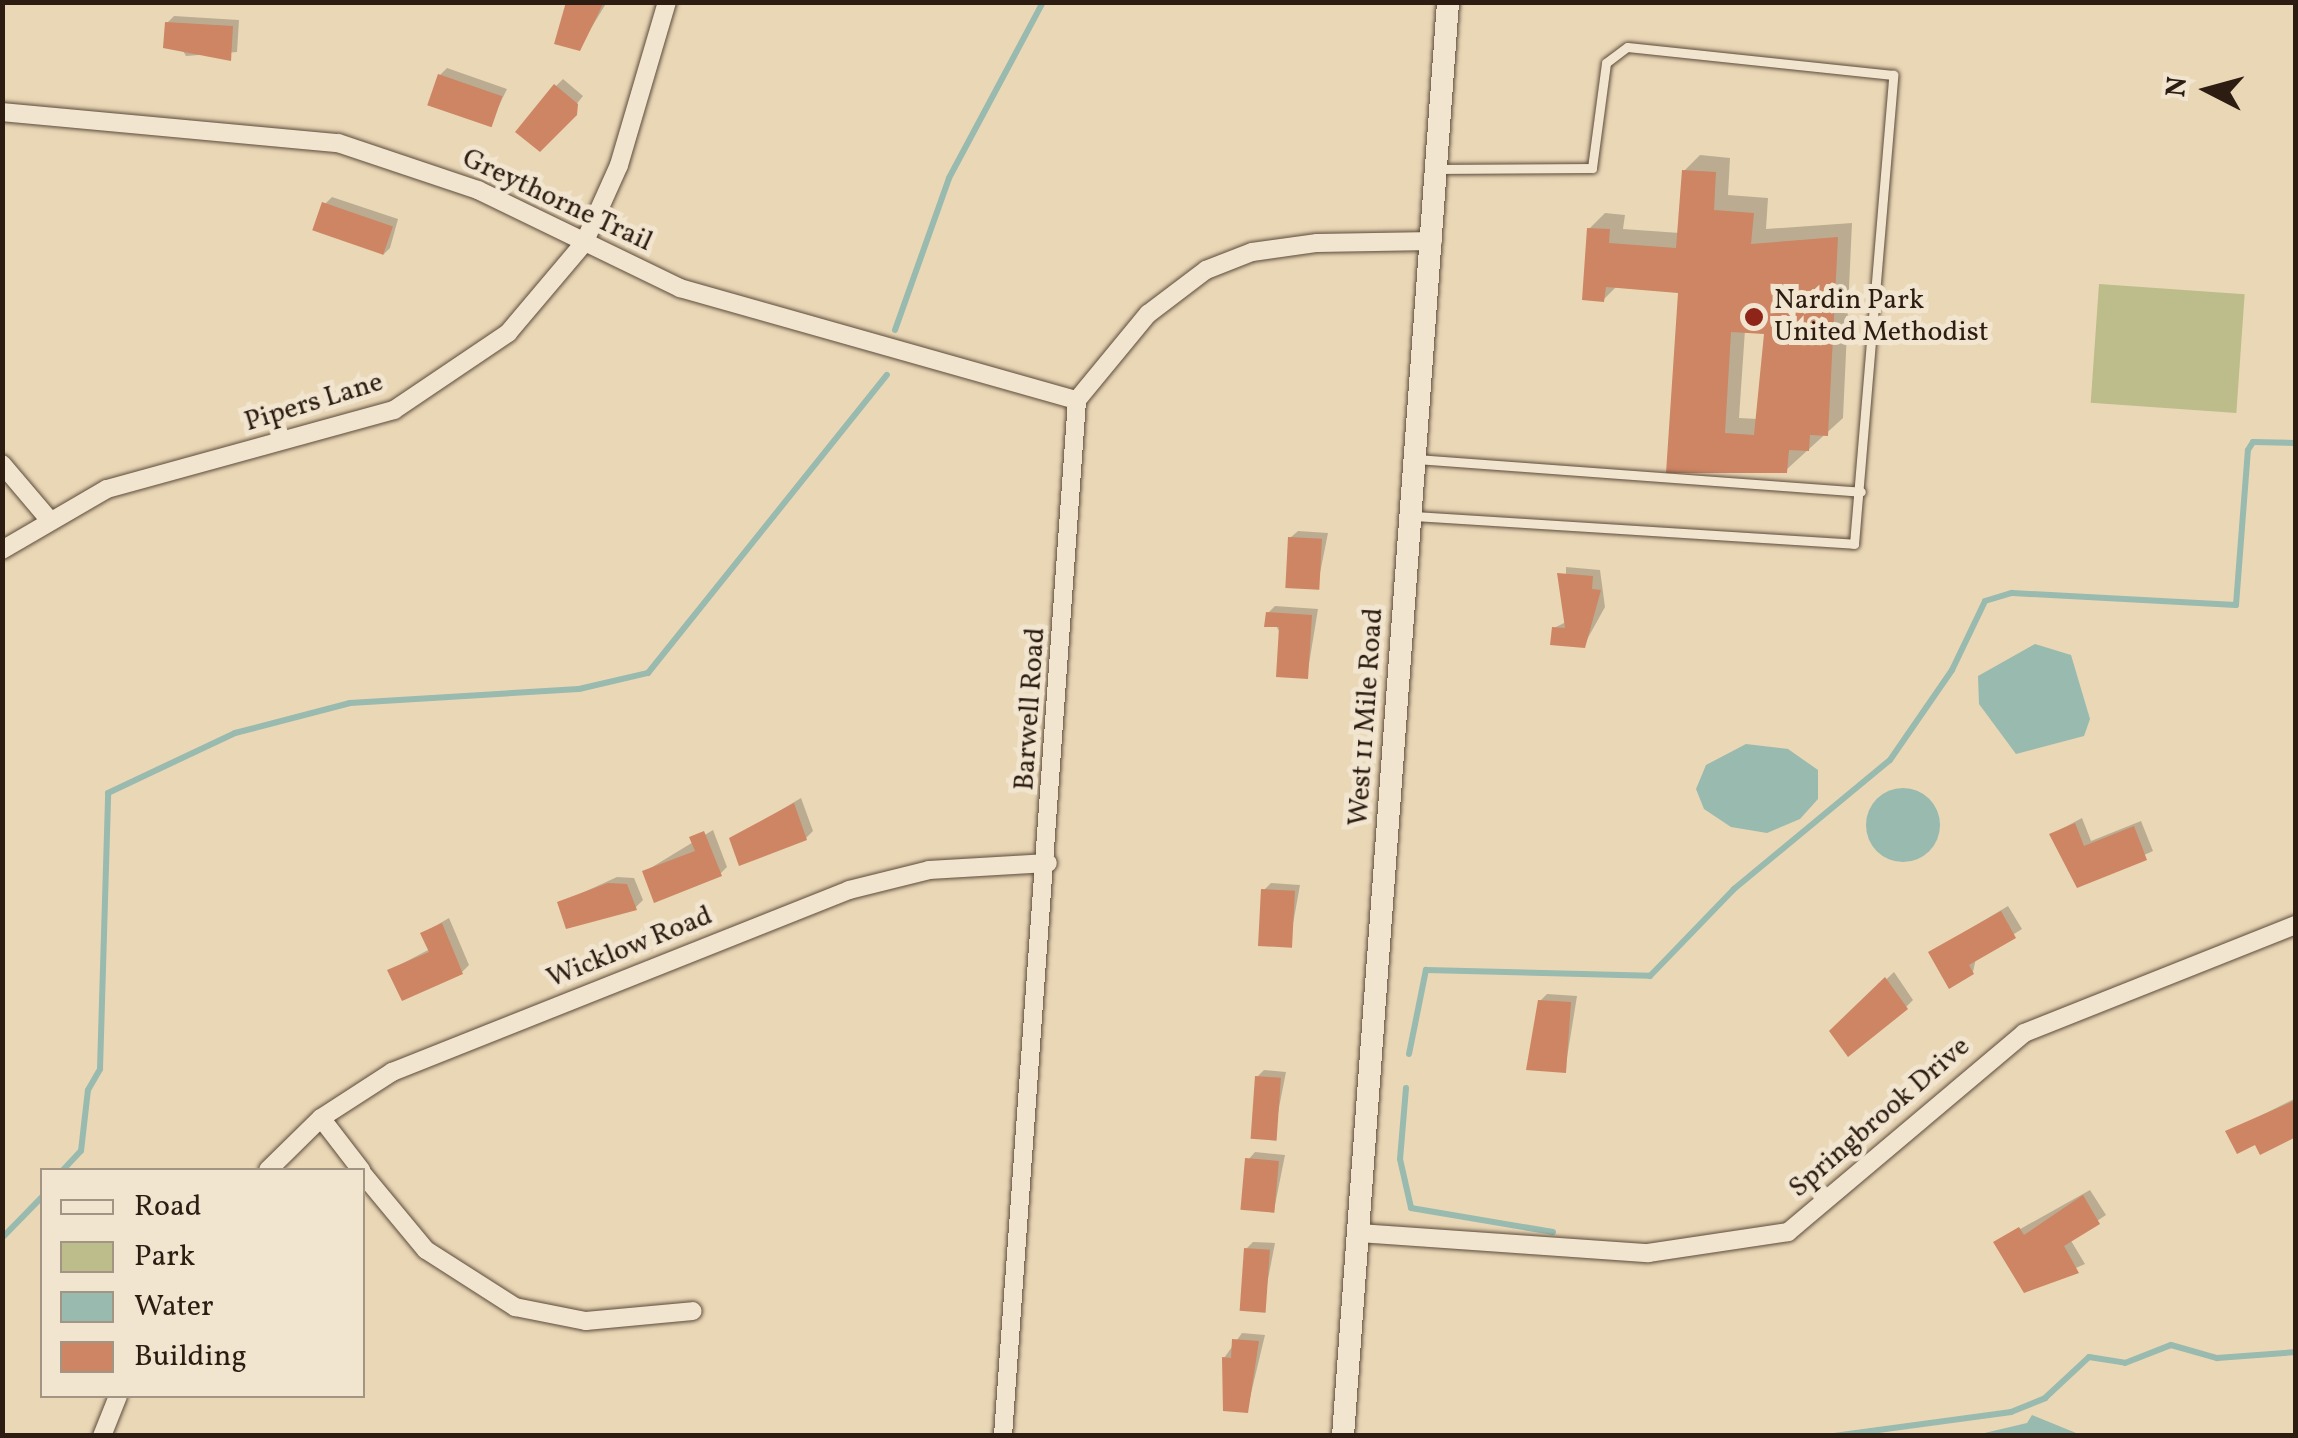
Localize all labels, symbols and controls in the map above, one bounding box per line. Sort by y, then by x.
north arrow [2158,40,2258,140]
text: N [2157,75,2198,99]
street label: Greythorne Trail [456,142,658,260]
place label: Nardin Park United Methodist [1774,284,1988,350]
marker: Nardin Park United Methodist [1743,306,1765,328]
street label: Pipers Lane [241,366,387,440]
street label: West 11 Mile Road [1343,607,1391,827]
street label: Barwell Road [1009,626,1053,792]
street label: Wicklow Road [542,899,718,997]
street label: Springbrook Drive [1783,1030,1977,1206]
legend [40,1168,365,1398]
text: Road [134,1186,202,1228]
text: Park [134,1236,195,1278]
text: Water [134,1286,214,1328]
text: Building [134,1336,247,1378]

